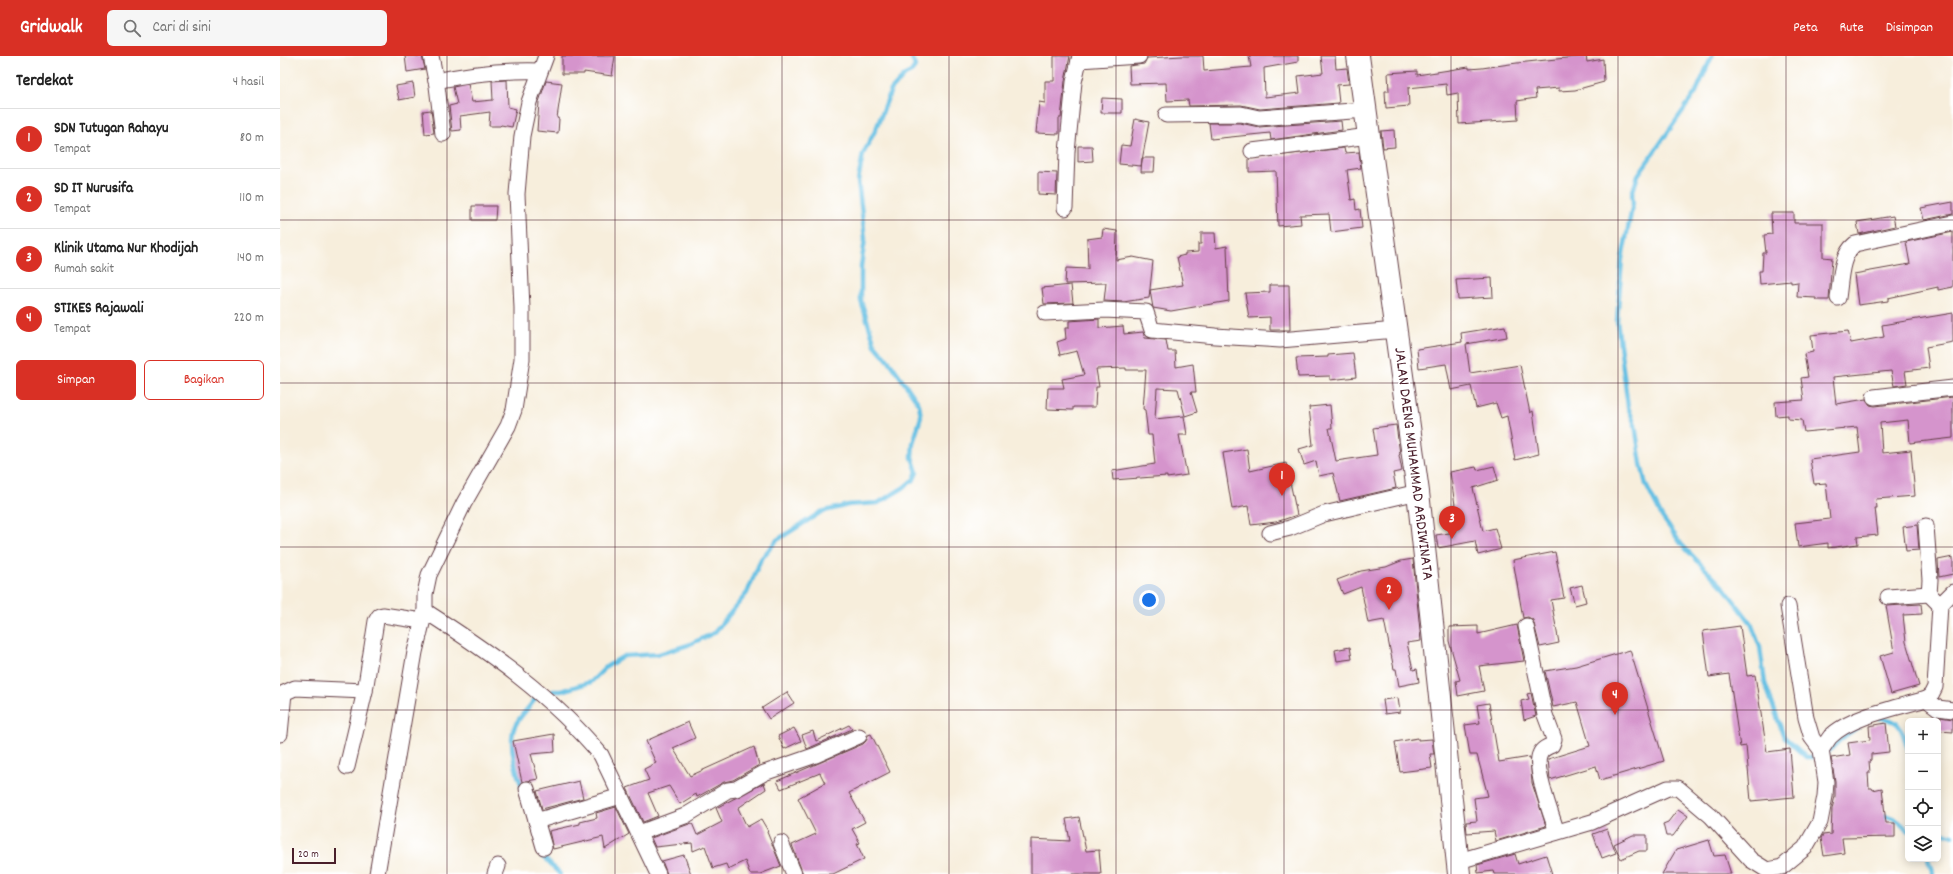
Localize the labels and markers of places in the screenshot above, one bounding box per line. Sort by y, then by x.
pin: 1 [1269,463,1295,496]
pin: 3 [1439,506,1465,539]
pin: 2 [1376,577,1402,610]
pin: 4 [1602,682,1628,715]

